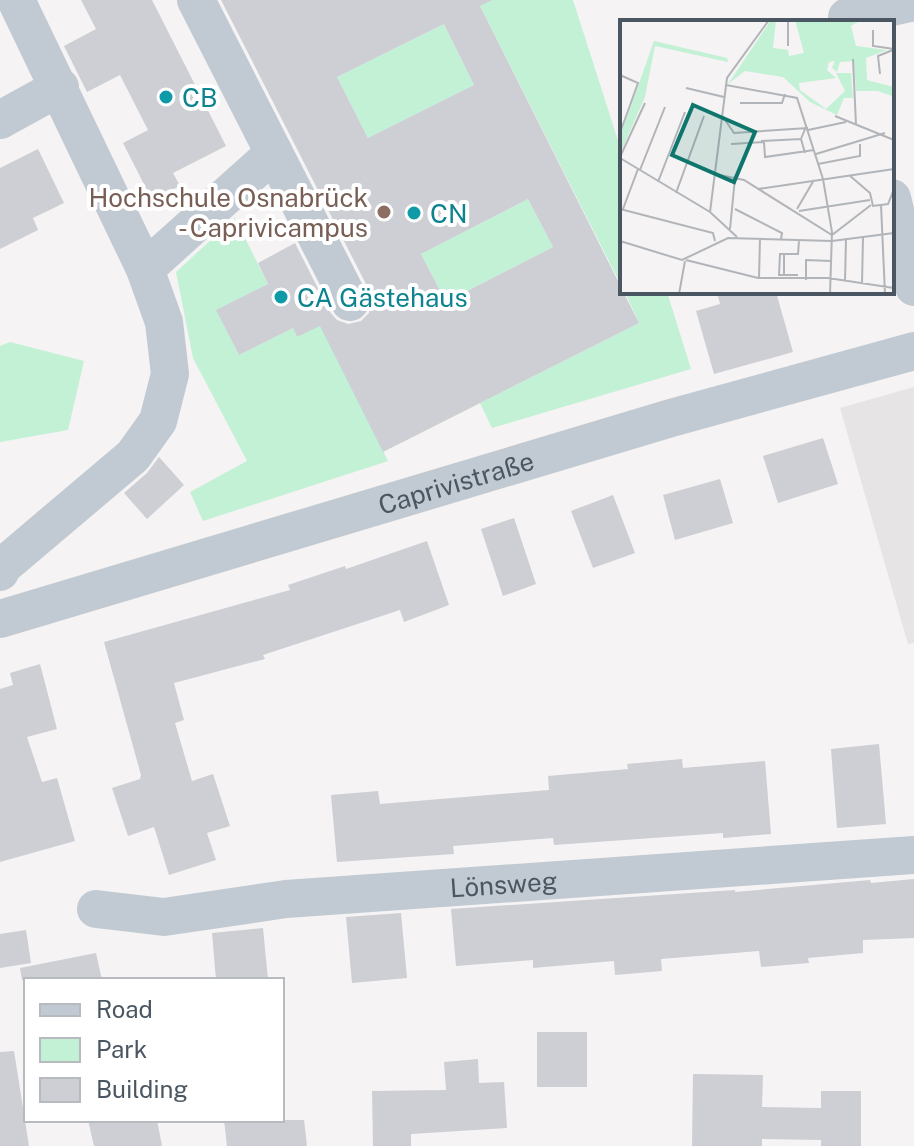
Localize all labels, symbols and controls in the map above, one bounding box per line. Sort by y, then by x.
inset map [620,20,894,294]
place label: CB [182,82,217,113]
marker: CB [157,88,175,106]
place label: Hochschule Osnabrück - Caprivicampus [89,182,368,243]
place label: CN [430,198,468,229]
marker: Hochschule Osnabrück - Caprivicampus [375,203,393,221]
marker: CN [405,204,423,222]
place label: CA Gästehaus [297,282,468,313]
marker: CA Gästehaus [272,288,290,306]
street label: Caprivistraße [374,444,538,520]
street label: Lönsweg [449,865,559,903]
legend [24,978,284,1122]
text: Road [96,995,153,1023]
text: Park [96,1035,147,1063]
text: Building [96,1075,188,1103]

